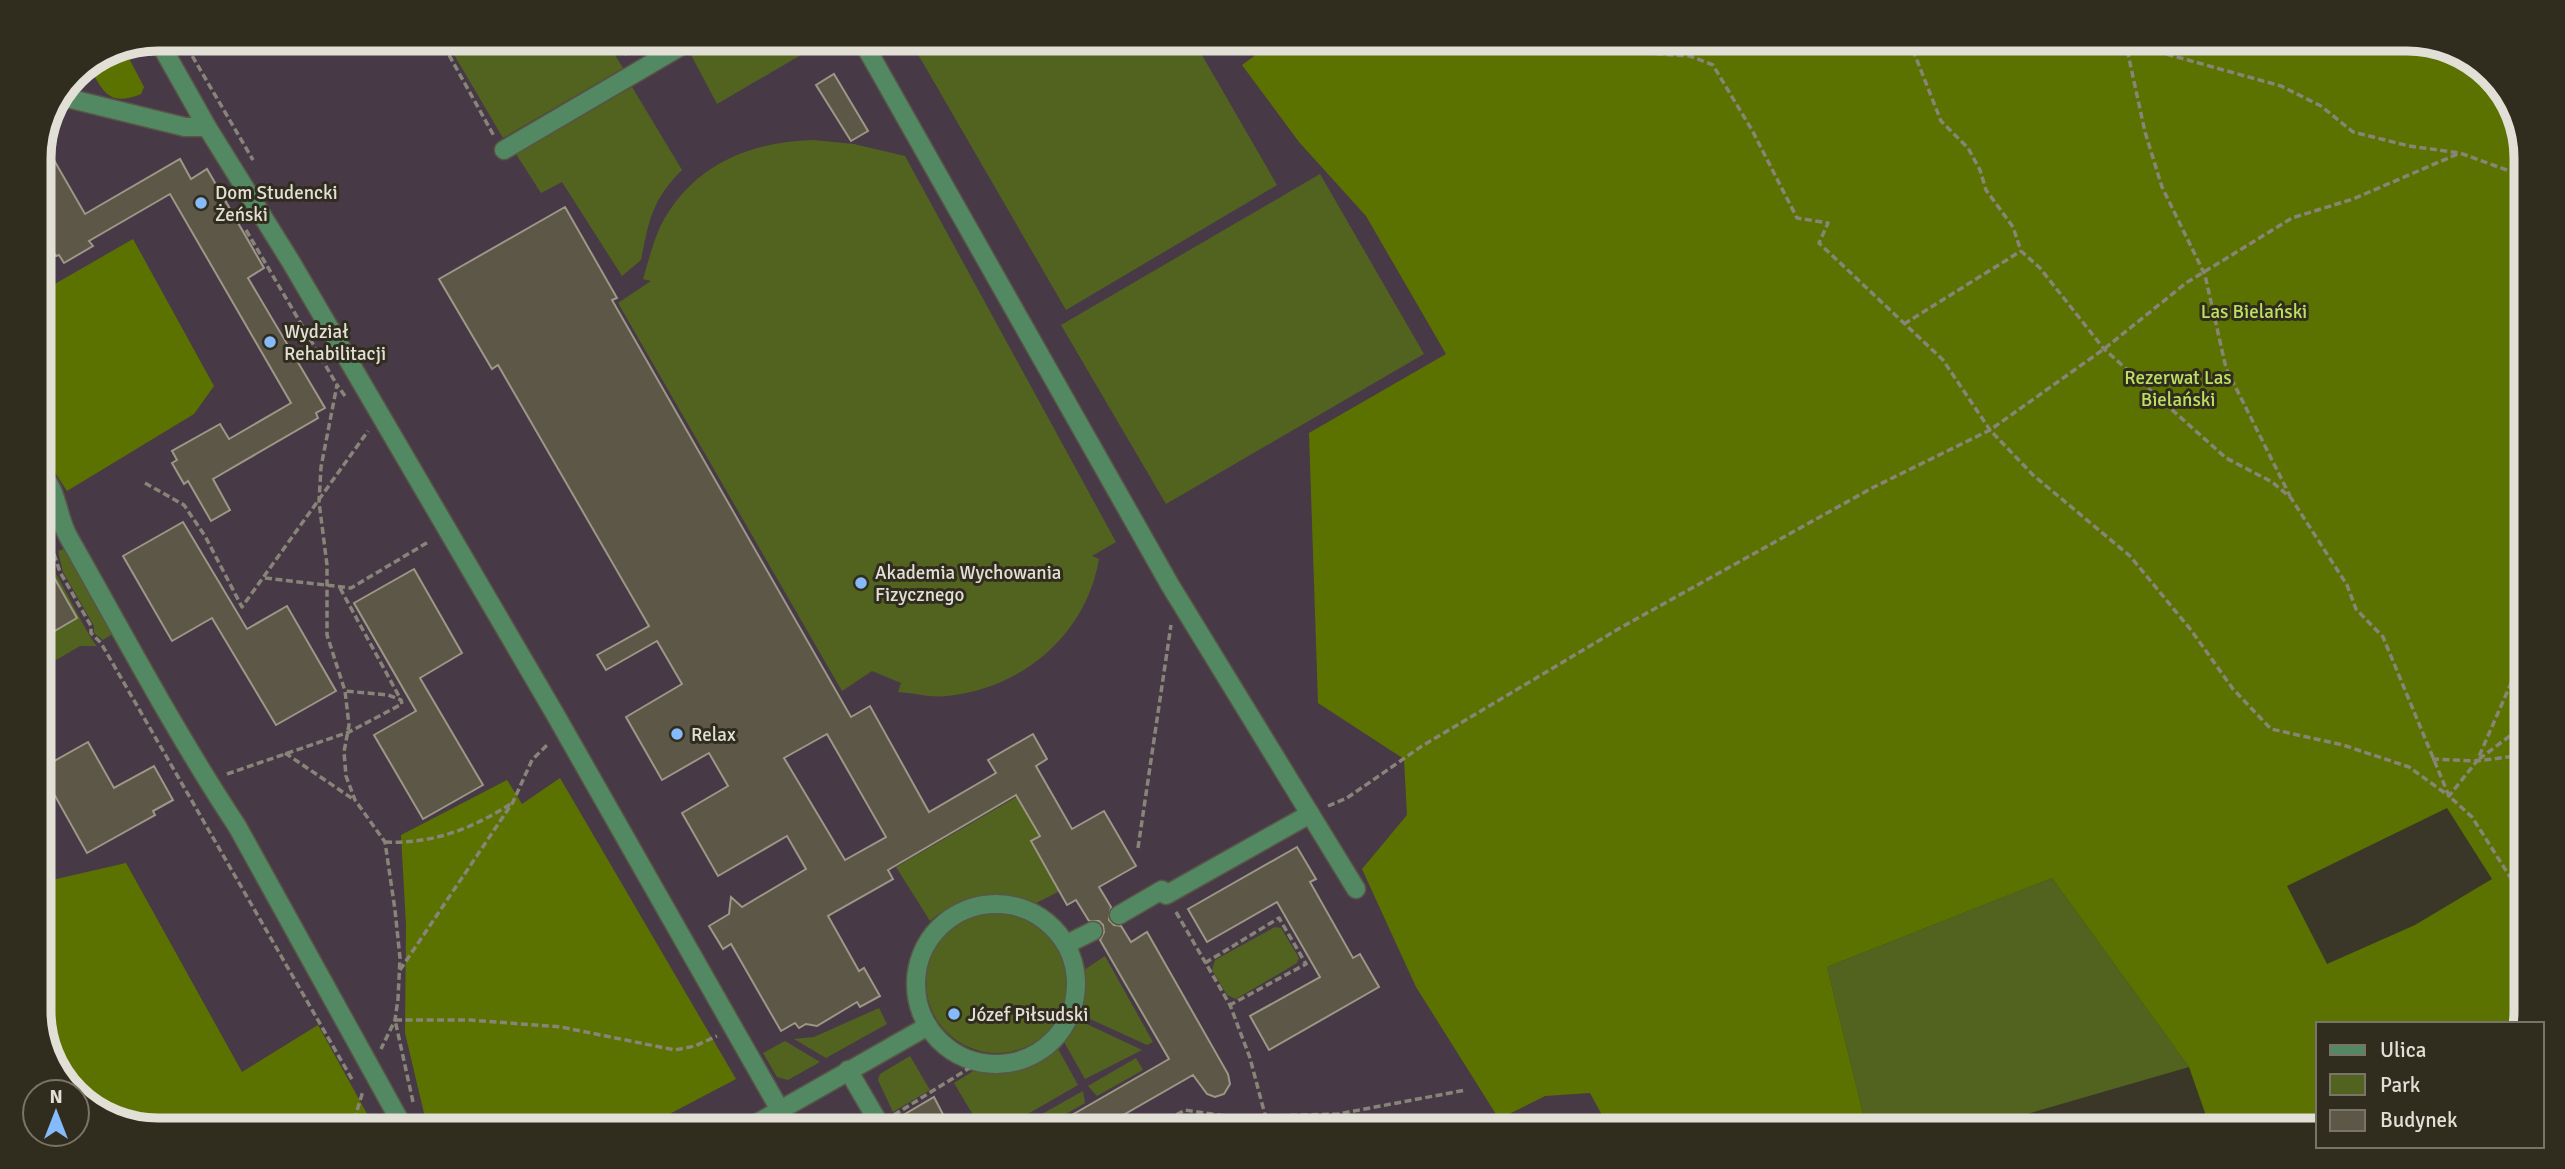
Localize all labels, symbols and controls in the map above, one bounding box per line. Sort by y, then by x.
place label: Dom Studencki Żeński [215,181,338,227]
marker: Dom Studencki Żeński [193,195,209,211]
park label: Las Bielański [2201,300,2307,324]
place label: Wydział Rehabilitacji [284,320,386,366]
marker: Wydział Rehabilitacji [262,334,278,350]
park label: Rezerwat Las Bielański [2124,366,2232,412]
place label: Akademia Wychowania Fizycznego [875,561,1061,607]
marker: Akademia Wychowania Fizycznego [853,575,869,591]
place label: Relax [691,723,736,747]
marker: Relax [669,726,685,742]
place label: Józef Piłsudski [968,1003,1088,1027]
marker: Józef Piłsudski [946,1006,962,1022]
legend [2316,1022,2544,1148]
text: Ulica [2380,1037,2426,1063]
text: Park [2380,1072,2421,1098]
north arrow [21,1078,91,1148]
text: N [49,1085,63,1109]
text: Budynek [2380,1107,2458,1133]

